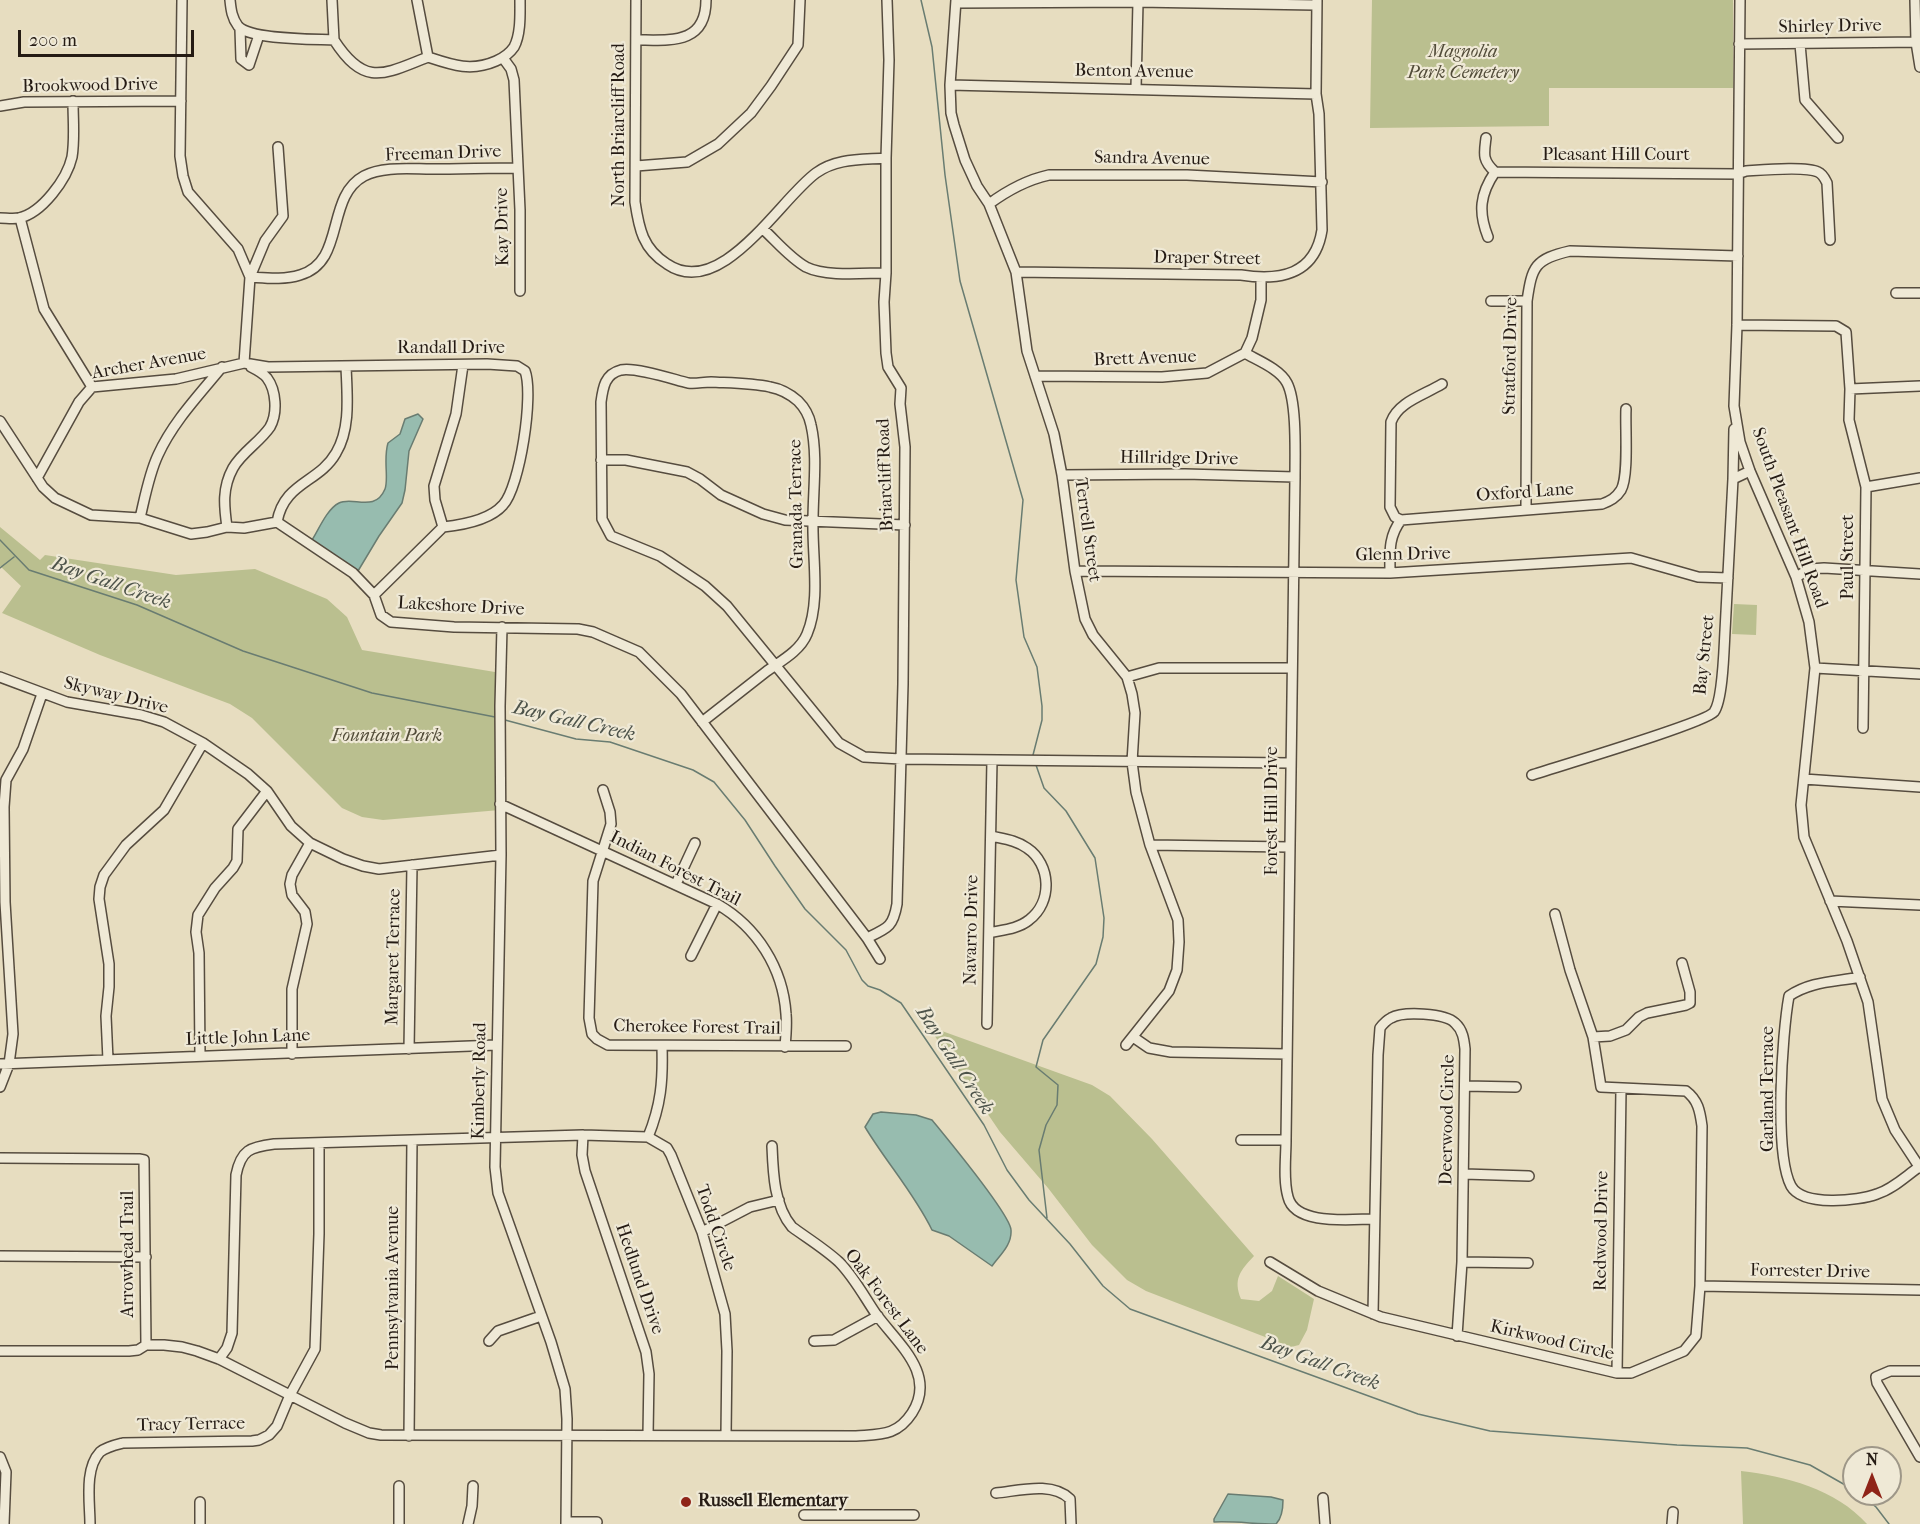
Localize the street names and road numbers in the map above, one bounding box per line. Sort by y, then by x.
street label: Shirley Drive [1778,15,1882,39]
street label: North Briarcliff Road [609,43,631,207]
street label: Benton Avenue [1074,60,1194,84]
street label: Brookwood Drive [22,74,158,98]
street label: Freeman Drive [384,141,502,167]
street label: Pleasant Hill Court [1542,145,1690,167]
street label: Sandra Avenue [1094,147,1210,171]
street label: Kay Drive [492,187,514,267]
street label: Draper Street [1153,247,1261,271]
street label: Stratford Drive [1499,297,1523,415]
street label: Randall Drive [397,338,505,360]
street label: Archer Avenue [90,343,208,385]
street label: Brett Avenue [1093,346,1197,372]
street label: Briarcliff Road [873,418,899,532]
street label: South Pleasant Hill Road [1746,425,1832,611]
street label: Granada Terrace [785,439,809,569]
street label: Hillridge Drive [1120,447,1238,471]
street label: Terrell Street [1069,477,1105,583]
street label: Oxford Lane [1475,479,1575,507]
street label: Paul Street [1838,514,1860,600]
street label: Glenn Drive [1355,543,1451,567]
street label: Lakeshore Drive [397,593,525,621]
street label: Bay Street [1690,614,1720,696]
street label: Skyway Drive [62,673,170,719]
street label: Forest Hill Drive [1262,746,1284,876]
street label: Indian Forest Trail [606,827,744,911]
street label: Navarro Drive [960,875,984,985]
street label: Margaret Terrace [382,888,406,1026]
street label: Cherokee Forest Trail [613,1016,781,1040]
street label: Kimberly Road [468,1022,492,1140]
street label: Little John Lane [185,1025,311,1051]
street label: Garland Terrace [1758,1026,1780,1152]
street label: Deerwood Circle [1436,1054,1460,1186]
street label: Redwood Drive [1590,1171,1614,1291]
street label: Todd Circle [690,1182,740,1274]
street label: Arrowhead Trail [118,1191,140,1317]
street label: Pennsylvania Avenue [383,1206,405,1370]
street label: Hedlund Drive [610,1221,668,1337]
street label: Oak Forest Lane [839,1245,933,1359]
street label: Forrester Drive [1750,1260,1870,1284]
street label: Kirkwood Circle [1488,1316,1616,1366]
street label: Tracy Terrace [137,1413,245,1437]

